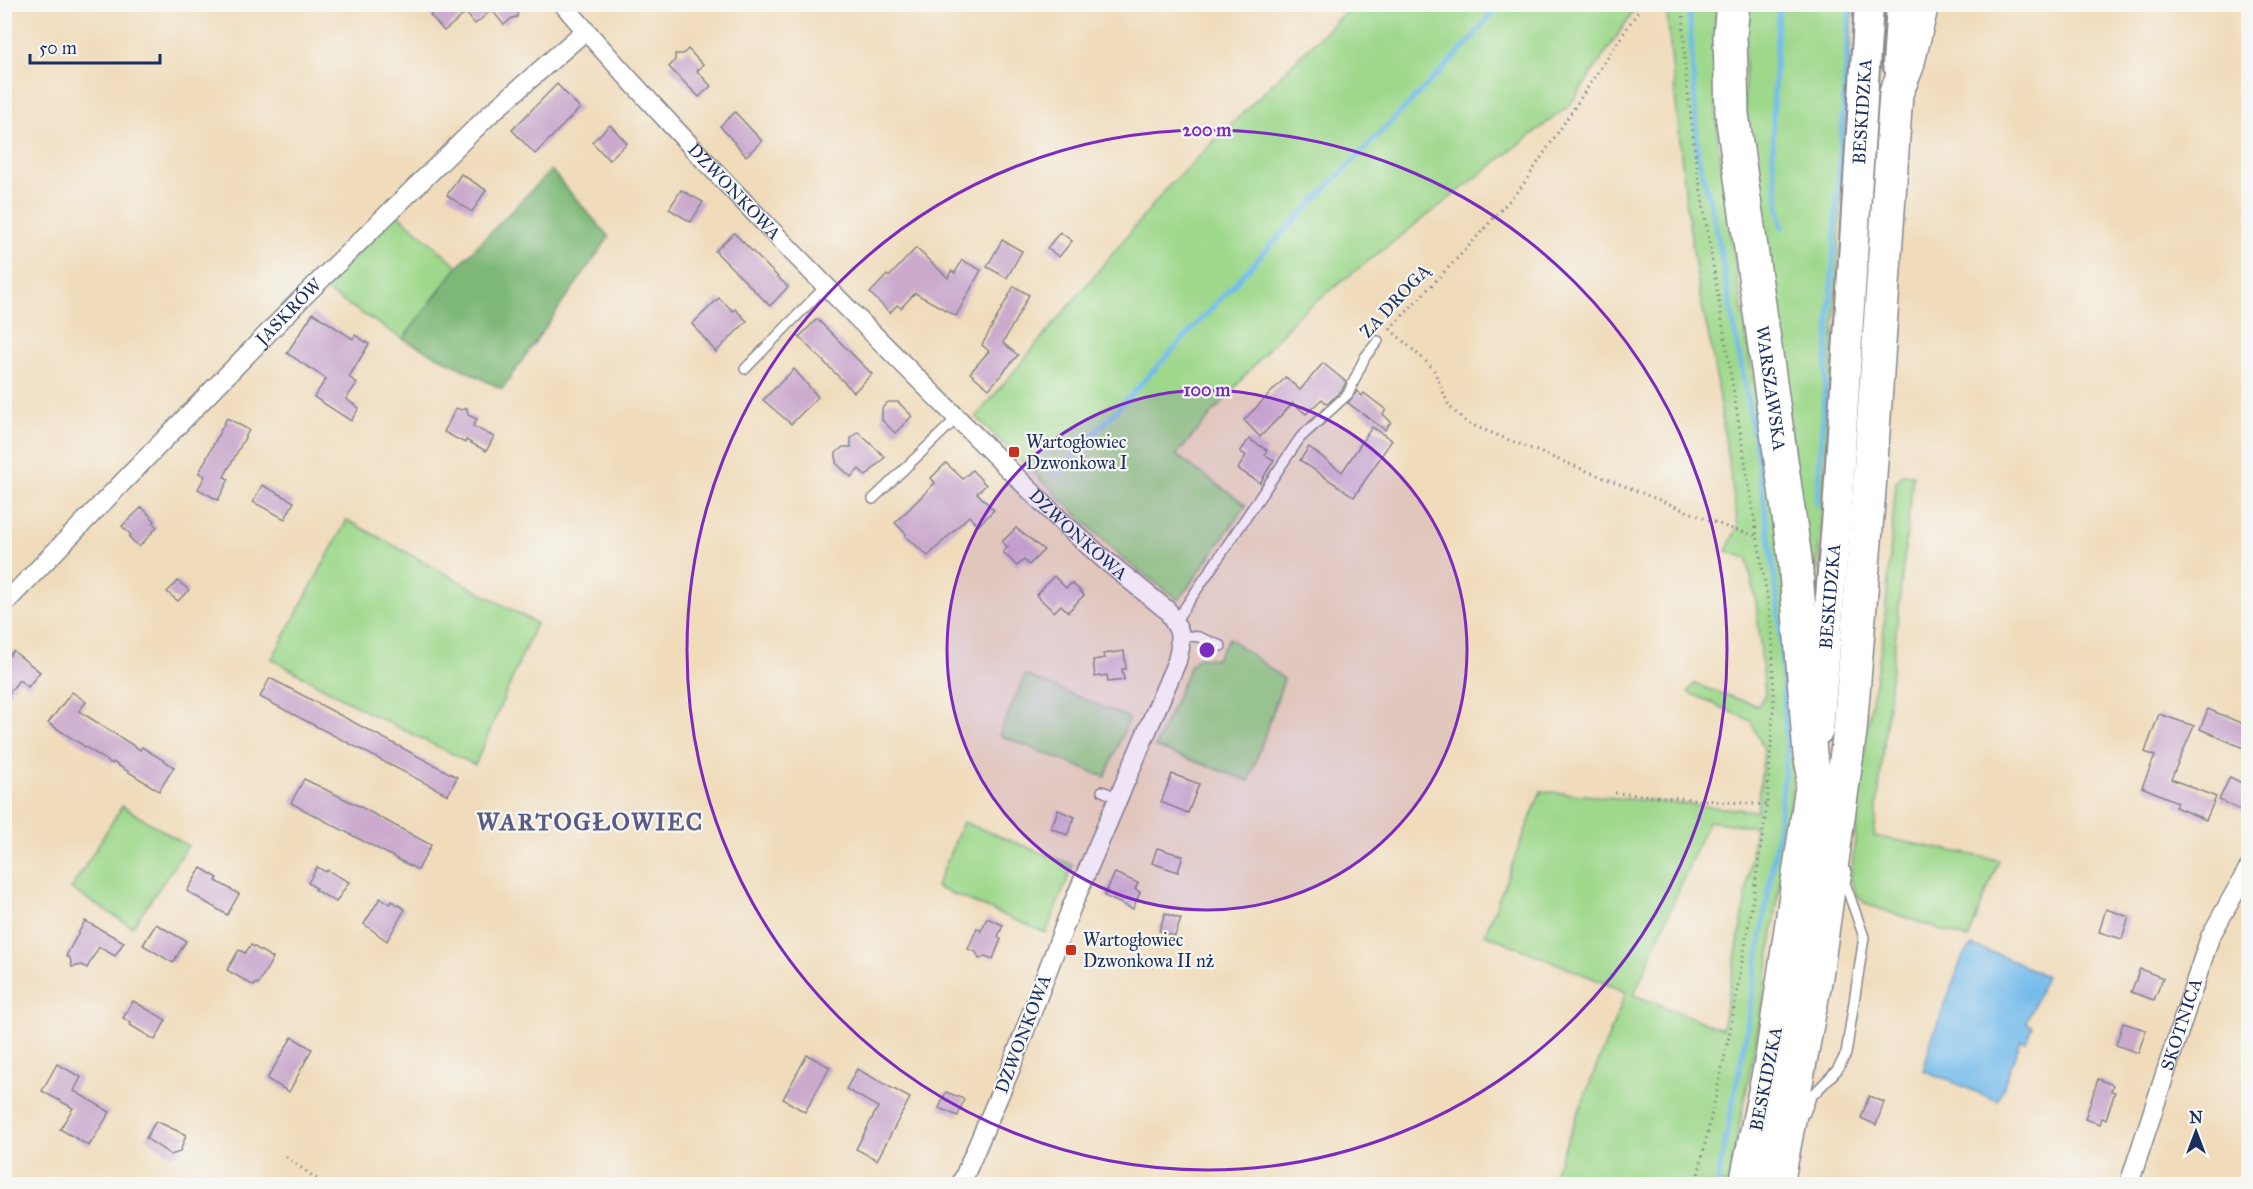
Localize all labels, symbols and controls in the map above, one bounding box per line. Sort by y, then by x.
scale bar [30,27,160,65]
text: 50 m [39,37,77,59]
street label: BESKIDZKA [1848,58,1877,165]
text: 200 m [1183,119,1232,141]
street label: DZWONKOWA [683,139,786,244]
street label: ZA DROGĄ [1355,260,1435,342]
street label: JASKRÓW [250,273,327,352]
street label: WARSZAWSKA [1751,324,1791,452]
text: 100 m [1184,379,1231,401]
place label: Wartogłowiec Dzwonkowa I [1026,431,1128,474]
marker: Wartogłowiec Dzwonkowa I [1007,445,1021,459]
street label: DZWONKOWA [1024,485,1132,585]
street label: BESKIDZKA [1815,543,1845,650]
centre of rings [1197,640,1217,660]
district label: WARTOGŁOWIEC [476,807,704,837]
place label: Wartogłowiec Dzwonkowa II nż [1083,929,1214,972]
marker: Wartogłowiec Dzwonkowa II nż [1064,943,1078,957]
street label: DZWONKOWA [990,972,1056,1096]
street label: SKOTNICA [2156,975,2207,1073]
street label: BESKIDZKA [1745,1025,1787,1133]
north arrow [2166,1102,2226,1162]
text: N [2189,1108,2203,1127]

